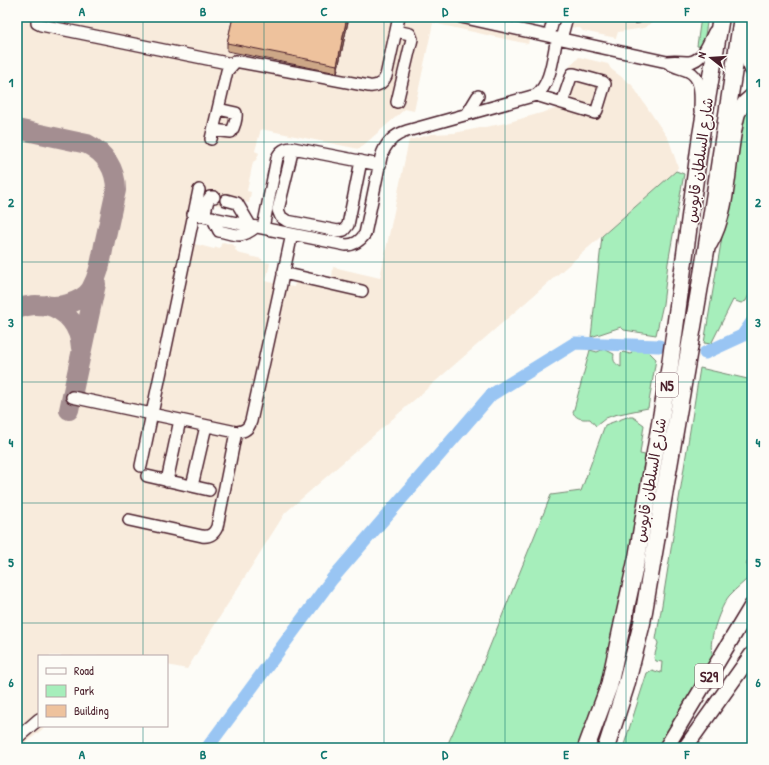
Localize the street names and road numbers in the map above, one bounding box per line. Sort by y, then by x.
street label: شارع السلطان قابوس [680,96,718,224]
road number: N5 [656,373,678,397]
street label: شارع السلطان قابوس [629,416,671,544]
road number: S29 [695,664,723,688]

